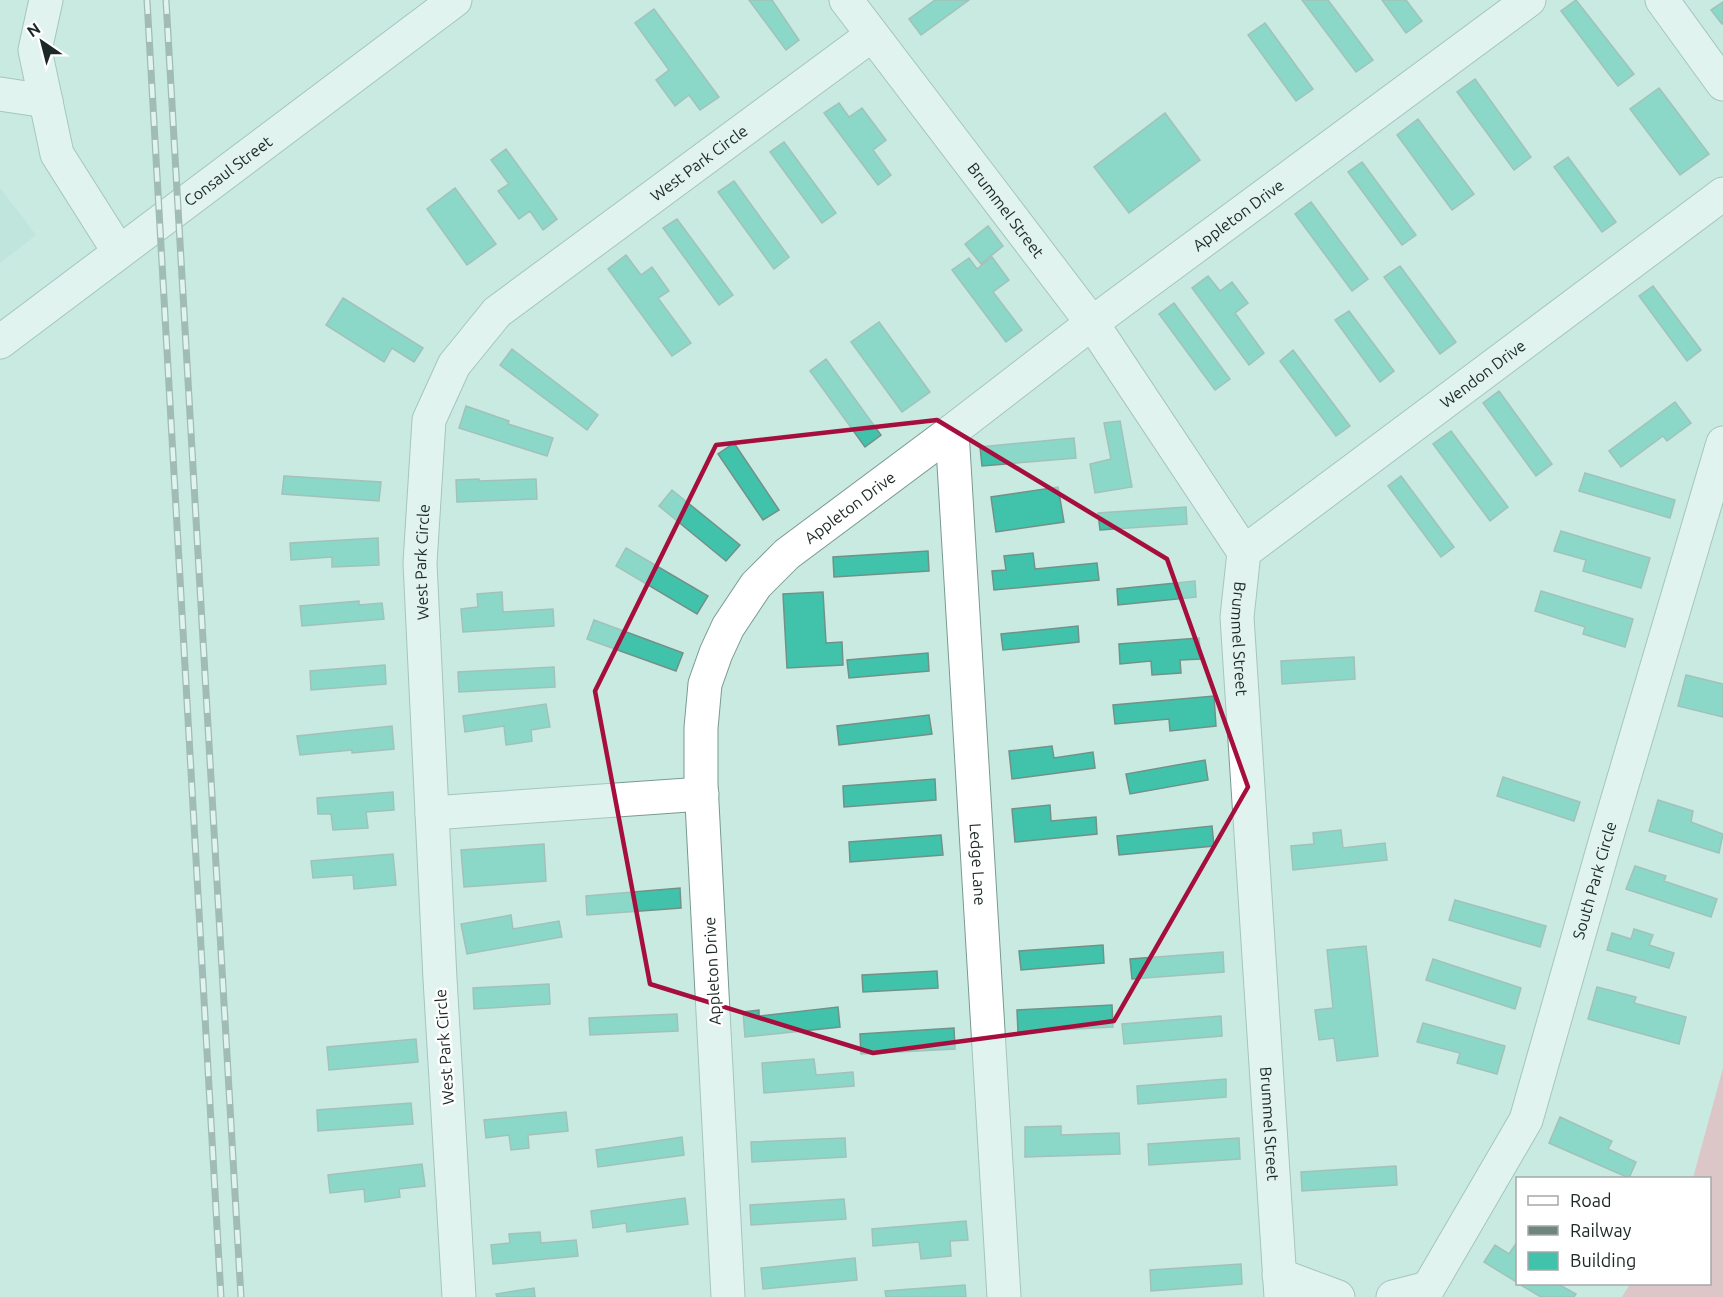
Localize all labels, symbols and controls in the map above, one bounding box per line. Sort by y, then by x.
north arrow [12,12,72,72]
text: N [23,19,43,41]
street label: West Park Circle [647,121,751,205]
street label: Consaul Street [180,132,276,210]
street label: Brummel Street [964,159,1048,262]
street label: Appleton Drive [1189,176,1287,255]
street label: Wendon Drive [1436,336,1529,411]
street label: Appleton Drive [801,468,899,547]
street label: West Park Circle [411,504,433,620]
street label: Brummel Street [1228,581,1251,697]
street label: South Park Circle [1569,819,1620,941]
street label: Ledge Lane [967,823,989,906]
street label: Appleton Drive [700,916,724,1026]
street label: West Park Circle [431,989,457,1105]
street label: Brummel Street [1257,1066,1283,1182]
legend [1516,1177,1711,1285]
text: Road [1570,1190,1612,1210]
text: Railway [1570,1220,1632,1240]
text: Building [1570,1250,1636,1270]

